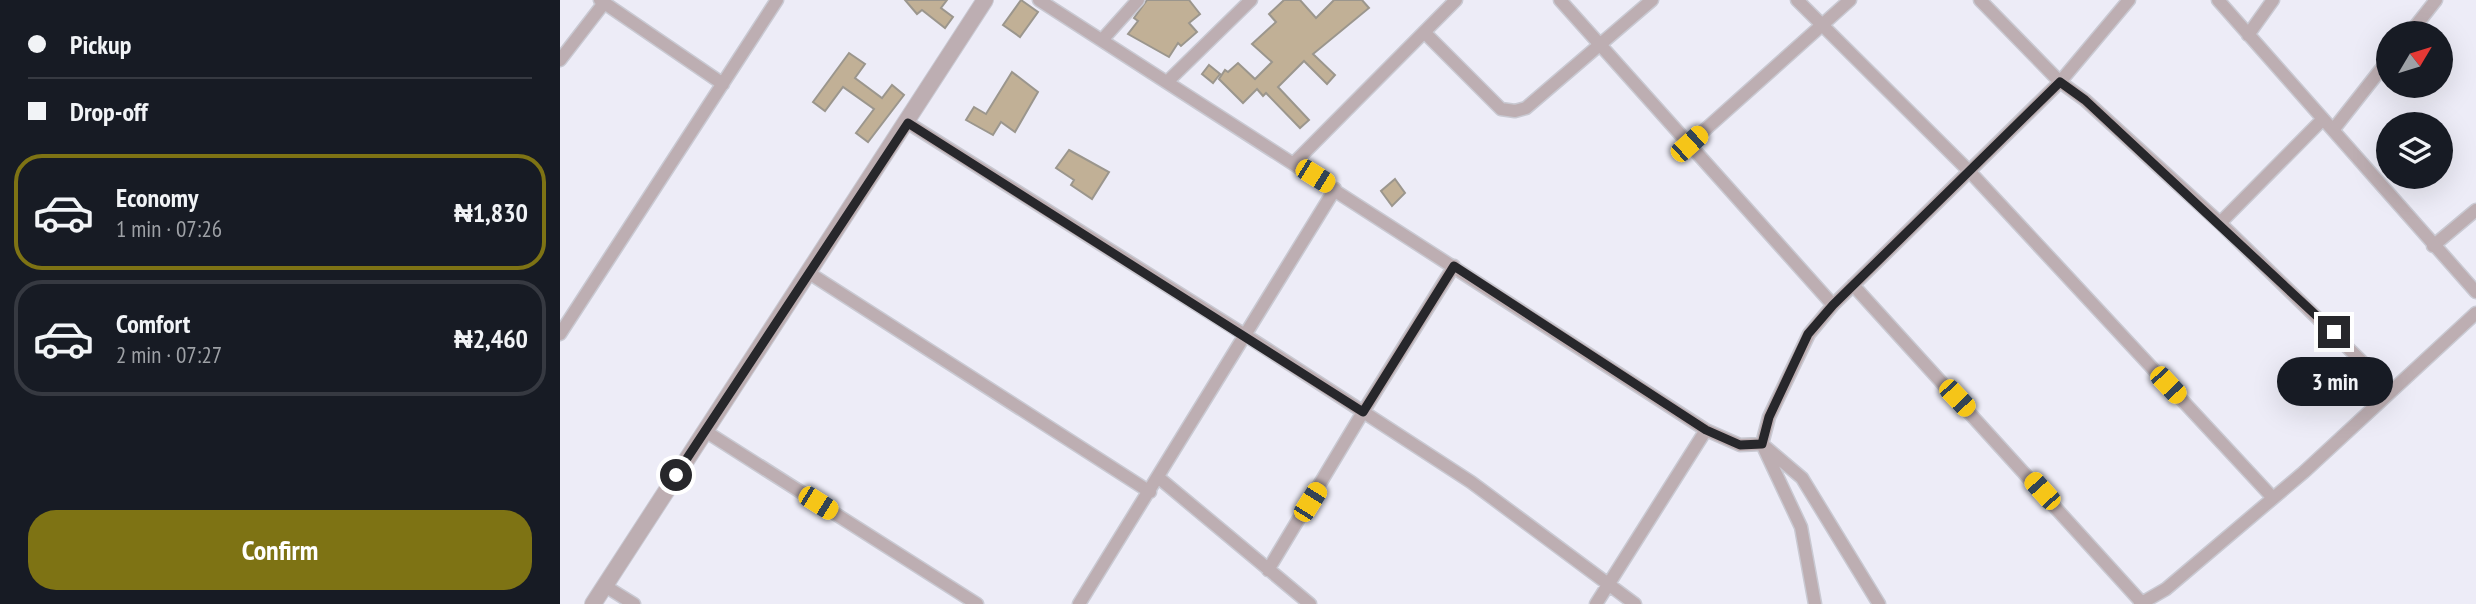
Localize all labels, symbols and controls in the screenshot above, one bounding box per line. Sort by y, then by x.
north arrow [2376,21,2454,98]
map controls [2376,21,2453,189]
text: Pickup [70,28,131,61]
text: Drop-off [70,95,148,128]
button: layers [2376,112,2453,189]
car [1667,122,1712,166]
car [1292,156,1339,196]
icon: car [32,181,95,244]
text: Economy [116,181,198,214]
text: ₦1,830 [454,196,528,229]
text: 1 min · 07:26 [116,214,222,243]
icon: car [32,307,95,370]
text: Comfort [116,307,190,340]
route end [2318,316,2350,348]
text: ₦2,460 [454,322,528,355]
text: 2 min · 07:27 [116,340,222,369]
callout: 3 min [2276,356,2392,406]
car [2146,362,2191,408]
text: 3 min [2312,367,2358,396]
car [1935,375,1980,421]
route start [660,459,692,491]
car [2021,468,2064,514]
car [1290,479,1331,525]
car [795,483,842,523]
button: Confirm [28,510,532,590]

